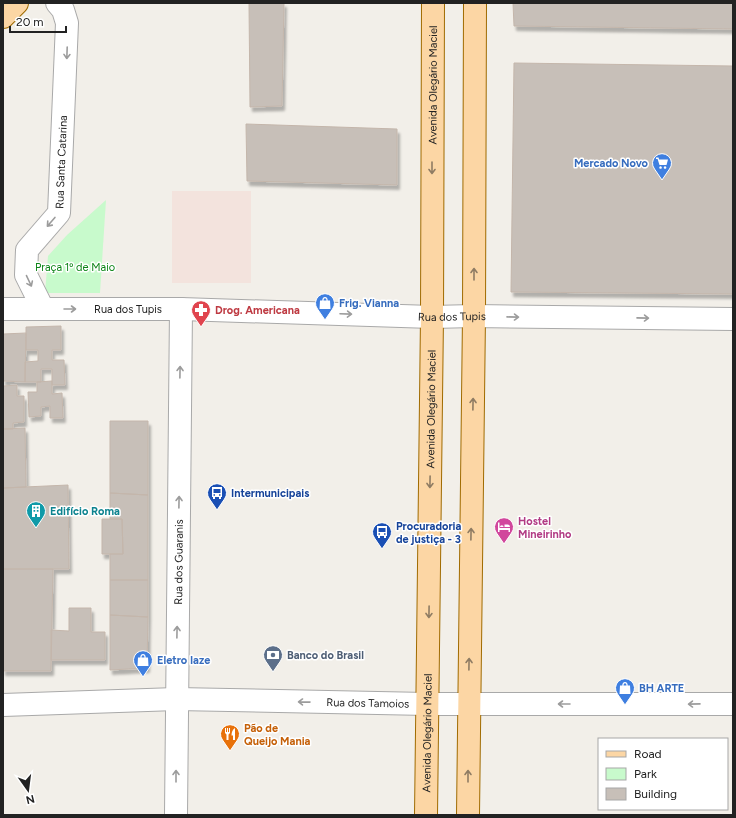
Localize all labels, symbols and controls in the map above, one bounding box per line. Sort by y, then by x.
scale bar [10,8,66,34]
text: 20 m [16,15,44,29]
street label: Avenida Olegário Maciel [426,26,439,144]
one-way arrow [63,46,70,59]
street label: Rua Santa Catarina [53,115,70,209]
supermarket icon: Mercado Novo [651,152,673,180]
place label: Mercado Novo [574,157,649,170]
one-way arrow [428,161,436,174]
one-way arrow [46,217,56,227]
park label: Praça 1º de Maio [35,261,115,274]
one-way arrow [470,268,478,281]
one-way arrow [26,274,33,286]
shop icon: Frig. Vianna [314,292,336,320]
place label: Frig. Vianna [339,297,399,310]
pharmacy icon: Drog. Americana [190,299,212,327]
street label: Rua dos Tupis [94,303,162,316]
place label: Drog. Americana [215,304,300,317]
one-way arrow [63,305,76,313]
street label: Rua dos Tupis [418,309,486,324]
one-way arrow [339,310,352,318]
one-way arrow [506,313,519,320]
one-way arrow [636,314,649,322]
street label: Avenida Olegário Maciel [424,350,438,468]
one-way arrow [177,366,184,379]
one-way arrow [469,398,477,411]
one-way arrow [426,475,434,488]
bus stop icon: Intermunicipais [206,482,228,510]
place label: Intermunicipais [231,487,309,500]
one-way arrow [175,496,183,509]
building icon: Edifício Roma [25,500,47,528]
place label: Edifício Roma [50,505,120,518]
place label: Hostel Mineirinho [518,515,572,541]
hotel icon: Hostel Mineirinho [493,516,515,544]
street label: Rua dos Guaranis [172,519,185,605]
place label: Procuradoria de justiça - 3 [396,520,461,546]
bus stop icon: Procuradoria de justiça - 3 [371,521,393,549]
one-way arrow [467,528,475,541]
one-way arrow [425,605,433,618]
one-way arrow [173,626,181,639]
bank icon: Banco do Brasil [262,644,284,672]
shop icon: Eletro Iaze [132,649,154,677]
place label: Banco do Brasil [287,649,364,662]
place label: Eletro Iaze [157,654,210,667]
one-way arrow [465,658,473,671]
street label: Avenida Olegário Maciel [420,674,434,792]
shop icon: BH ARTE [614,677,636,705]
place label: BH ARTE [639,682,684,695]
street label: Rua dos Tamoios [326,695,409,710]
one-way arrow [298,698,311,706]
one-way arrow [558,700,571,708]
one-way arrow [688,701,701,708]
place label: Pão de Queijo Mania [244,722,311,748]
restaurant icon: Pão de Queijo Mania [219,723,241,751]
legend [598,738,728,810]
text: Road [634,747,662,761]
text: Park [634,767,657,781]
north arrow [8,770,48,810]
one-way arrow [172,770,180,783]
one-way arrow [464,770,472,783]
text: Building [634,787,677,801]
text: N [25,792,36,807]

